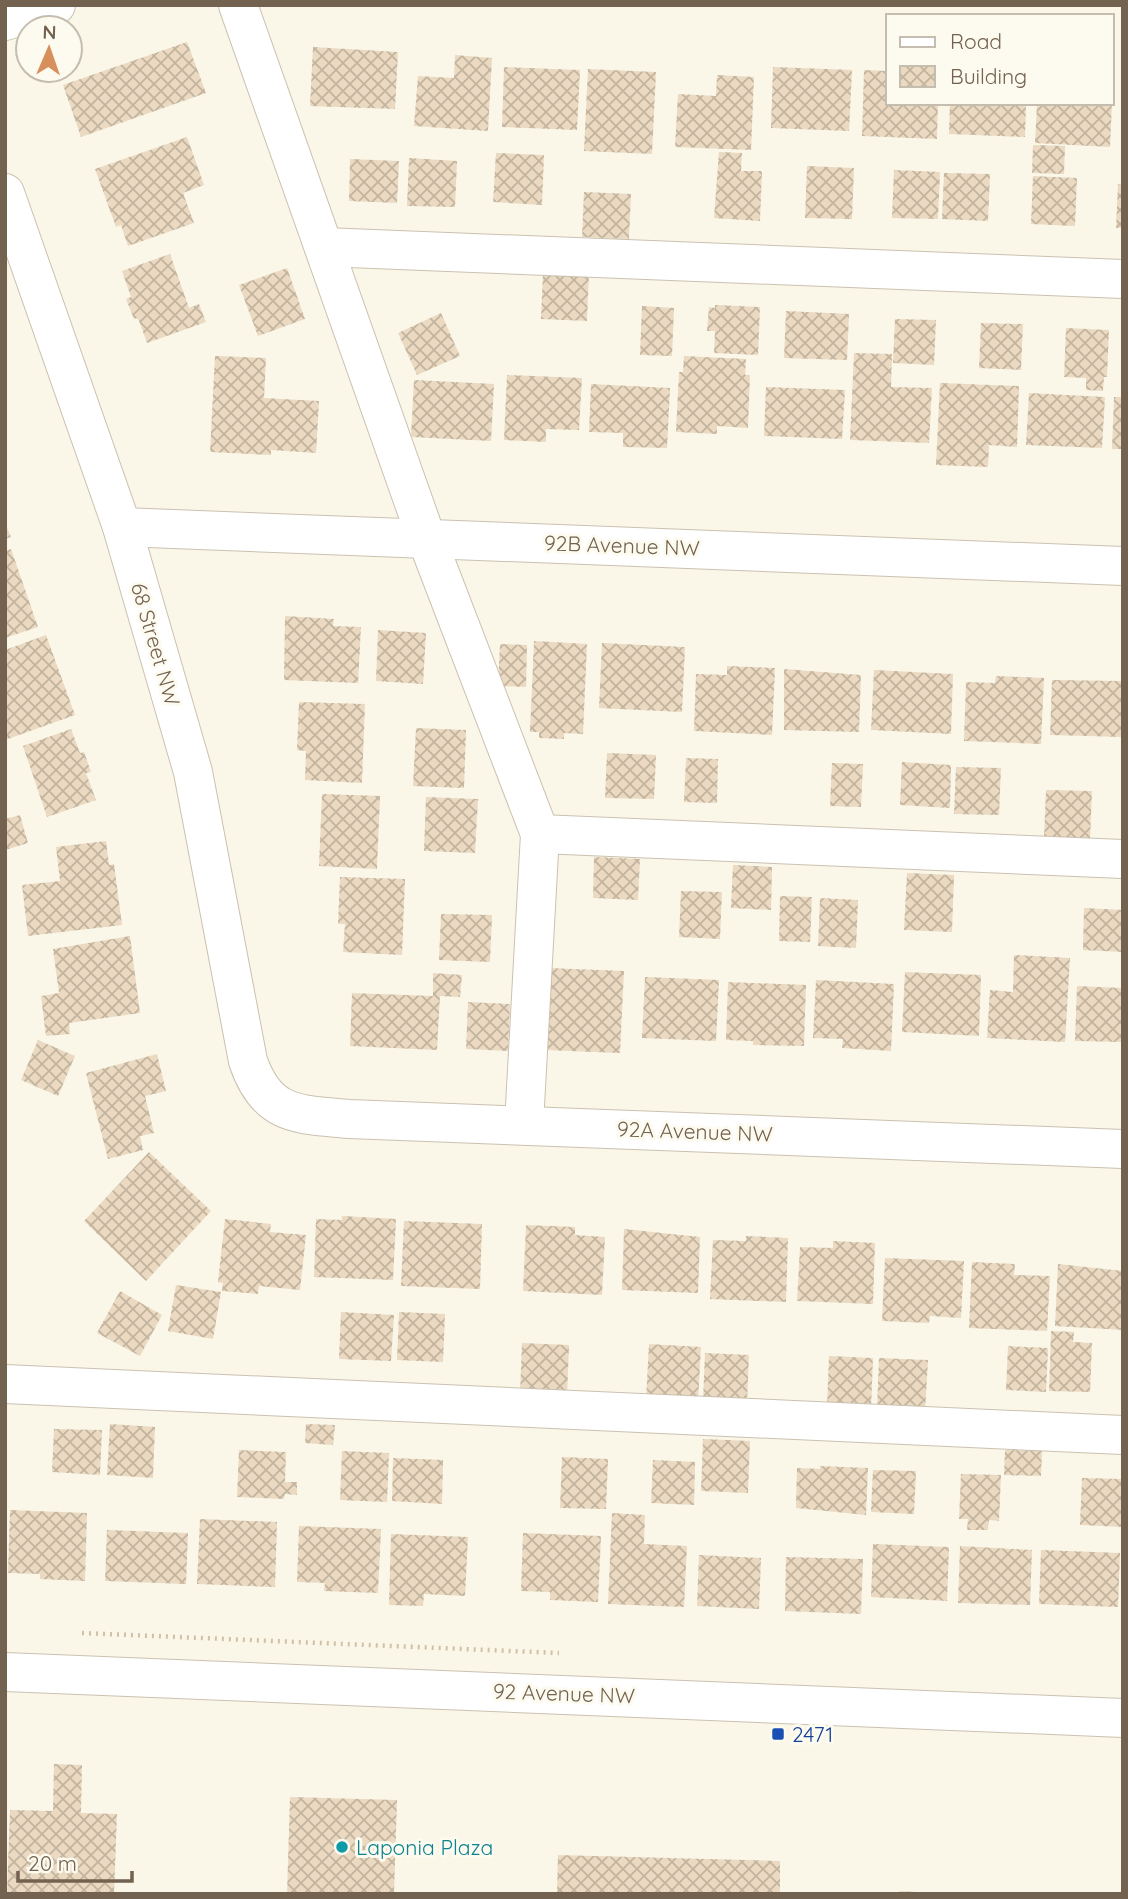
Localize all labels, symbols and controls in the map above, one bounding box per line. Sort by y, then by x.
north arrow [14,14,84,84]
legend [886,14,1114,105]
text: N [42,20,57,44]
text: Road [950,28,1002,54]
text: Building [950,63,1027,89]
street label: 92B Avenue NW [544,529,700,561]
street label: 68 Street NW [126,579,186,709]
street label: 92A Avenue NW [617,1115,773,1147]
street label: 92 Avenue NW [492,1678,636,1708]
place label: 2471 [792,1721,833,1747]
marker: 2471 [770,1726,786,1742]
place label: Laponia Plaza [356,1834,493,1860]
marker: Laponia Plaza [334,1839,350,1855]
scale bar [18,1840,131,1884]
text: 20 m [28,1850,77,1876]

